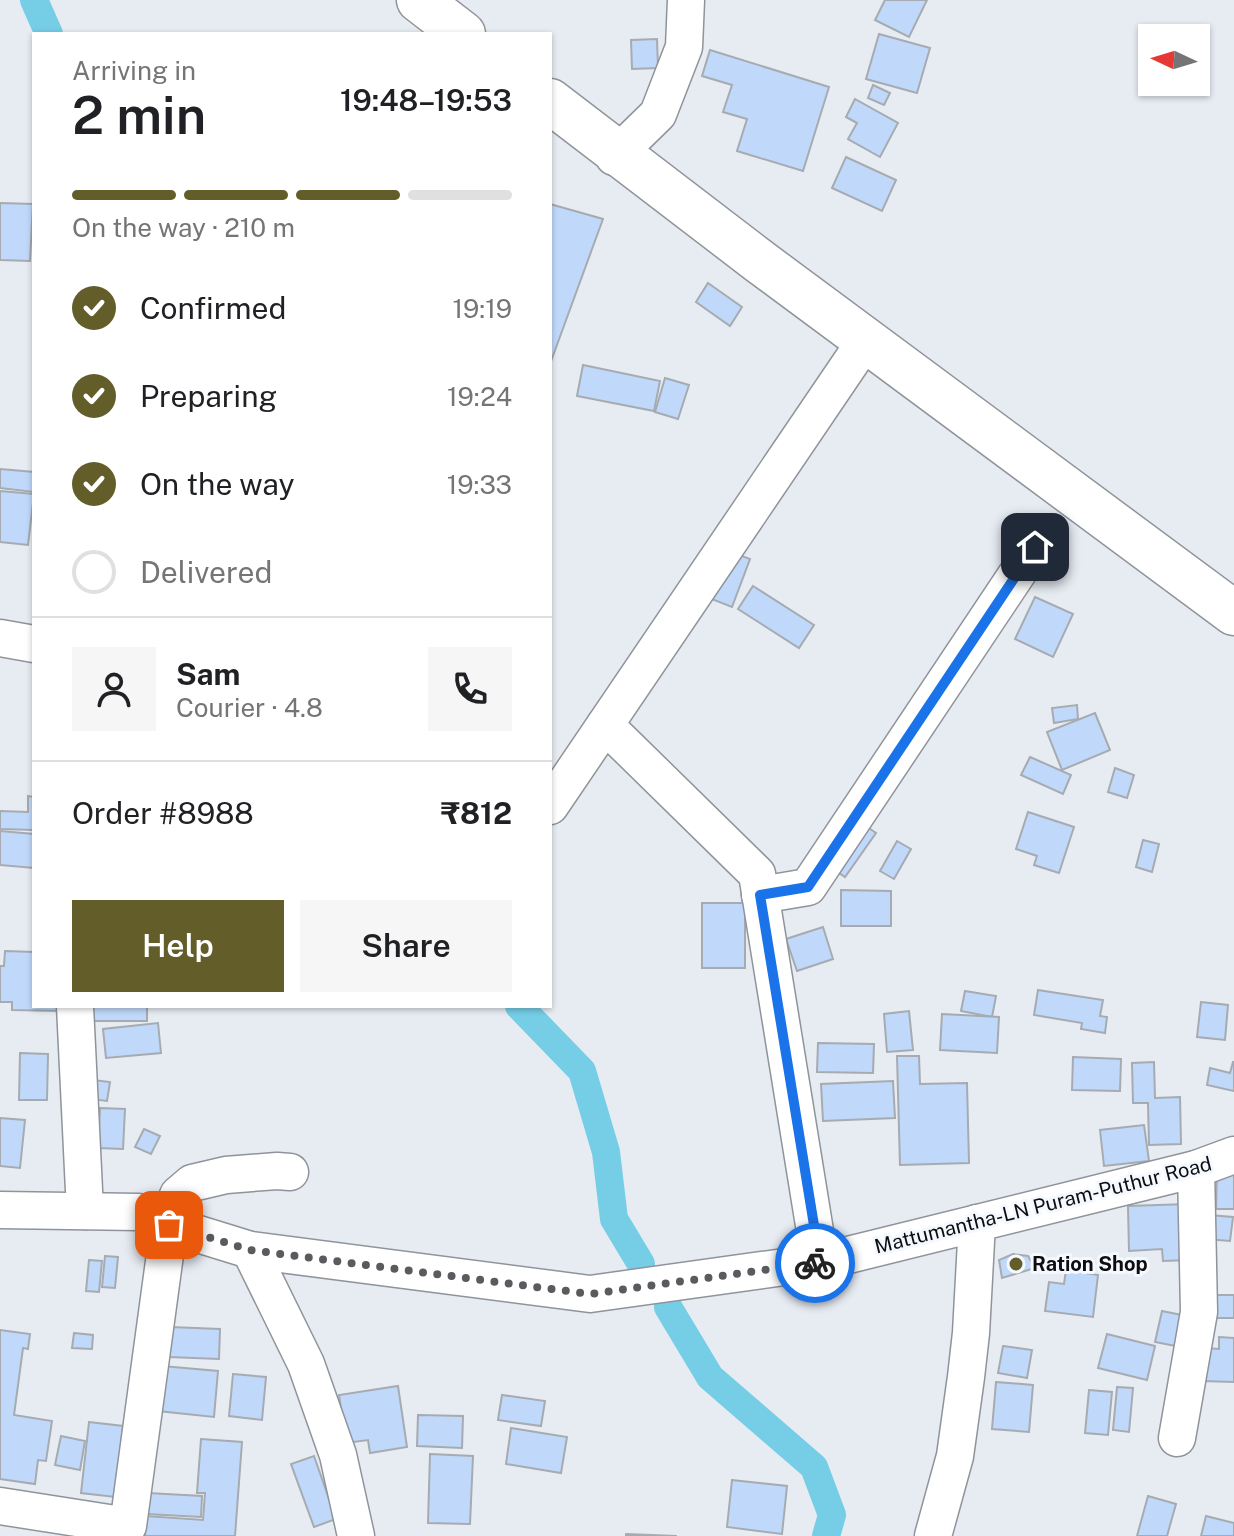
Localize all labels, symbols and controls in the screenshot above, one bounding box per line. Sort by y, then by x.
north arrow [1138,24,1210,96]
map controls [1138,24,1210,96]
text: Arriving in [72,55,196,86]
text: 19:48–19:53 [340,82,512,118]
text: 2 min [72,85,206,146]
text: On the way · 210 m [72,212,295,243]
icon: check [72,286,116,330]
text: Confirmed [140,290,286,326]
text: 19:19 [452,293,512,324]
icon: check [72,374,116,418]
text: Preparing [140,378,277,414]
text: 19:24 [447,381,512,412]
icon: check [72,462,116,506]
text: On the way [140,466,294,502]
text: 19:33 [447,469,512,500]
pin [1001,513,1069,581]
icon: home [1013,525,1057,569]
text: Delivered [140,554,272,590]
button: person [72,647,156,731]
button: phone [428,647,512,731]
text: Sam [176,656,240,692]
text: Courier · 4.8 [176,692,323,723]
text: Order #8988 [72,795,254,831]
text: ₹812 [441,795,512,831]
button: Help [72,900,284,992]
button: Share [300,900,512,992]
street label: Mattumantha-LN Puram-Puthur Road [872,1151,1214,1259]
pin [135,1191,203,1259]
icon: bag [147,1203,191,1247]
courier [775,1223,855,1303]
icon: bike [793,1241,837,1285]
place label: Ration Shop [1032,1252,1148,1276]
marker: Ration Shop [1007,1255,1025,1273]

